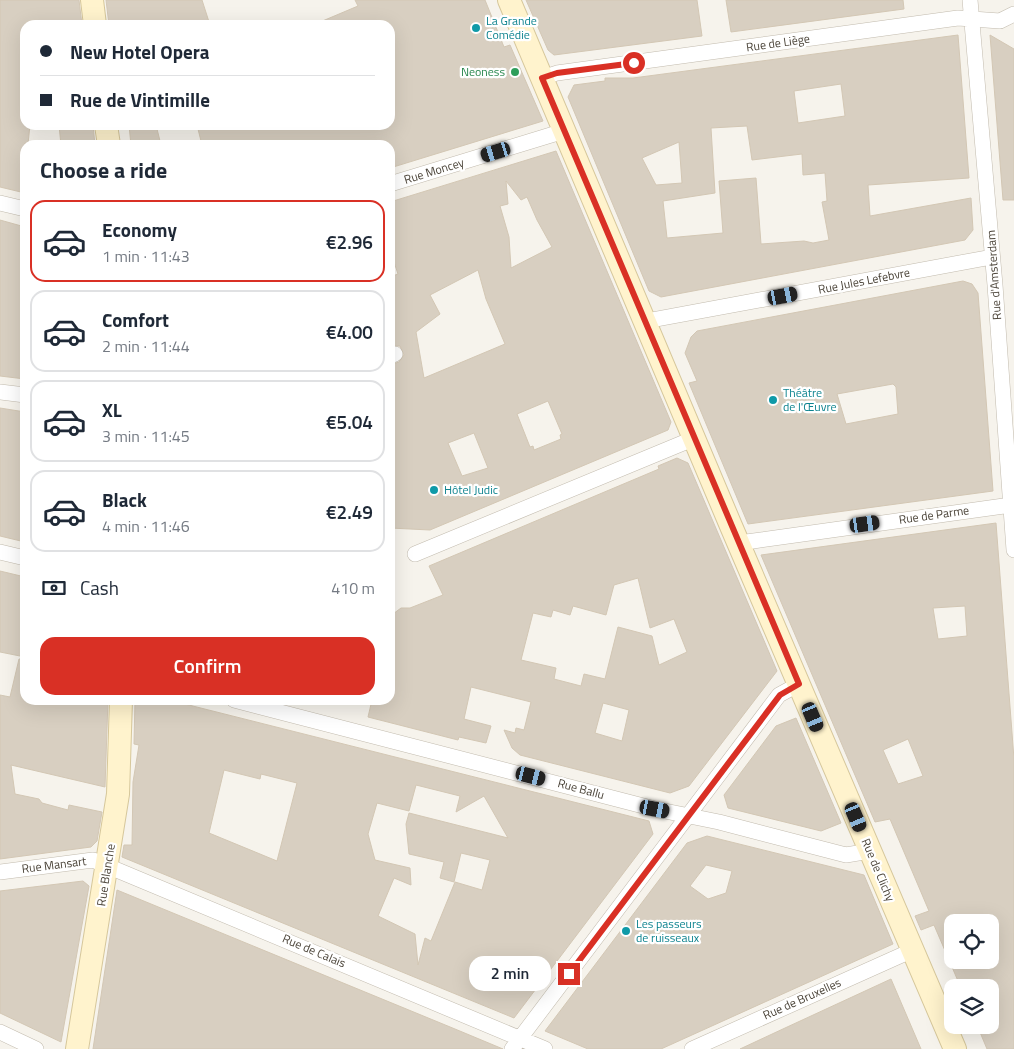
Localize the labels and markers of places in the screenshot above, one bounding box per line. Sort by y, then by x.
place label: La Grande Comédie [486,11,537,44]
marker: La Grande Comédie [470,22,482,34]
place label: Neoness [461,62,505,81]
marker: Neoness [509,66,521,78]
place label: Théâtre de l'Œuvre [783,383,837,416]
marker: Théâtre de l'Œuvre [767,394,779,406]
place label: Hôtel Judic [444,480,498,499]
marker: Hôtel Judic [428,484,440,496]
place label: Les passeurs de ruisseaux [636,914,702,947]
marker: Les passeurs de ruisseaux [620,925,632,937]

